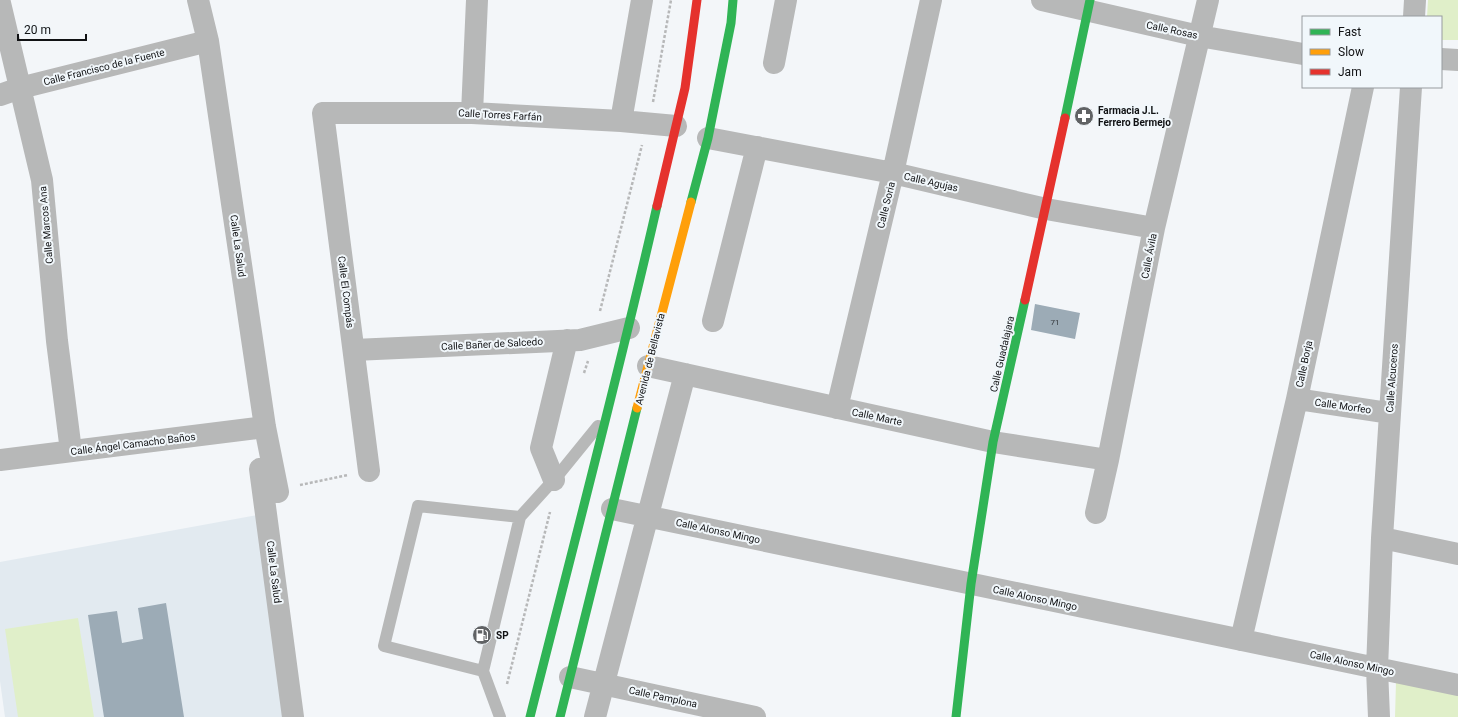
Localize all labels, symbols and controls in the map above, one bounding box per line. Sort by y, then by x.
scale bar [18,16,86,42]
legend [1302,16,1442,88]
street label: Calle Rosas [1145,19,1199,41]
text: 20 m [24,23,51,37]
text: Fast [1338,25,1361,39]
text: Slow [1338,45,1364,59]
street label: Calle Francisco de la Fuente [42,47,166,87]
text: Jam [1338,65,1362,79]
pharmacy icon: Farmacia J.L. Ferrero Bermejo [1073,105,1095,127]
place label: Farmacia J.L. Ferrero Bermejo [1098,105,1171,128]
street label: Calle Torres Farfán [458,107,542,123]
street label: Calle Agujas [903,170,959,194]
street label: Calle Soria [875,181,897,229]
street label: Calle Marcos Ana [37,186,55,264]
street label: Calle La Salud [228,214,248,278]
street label: Calle Ávila [1138,232,1159,280]
street label: Calle El Compás [336,255,356,329]
street label: Avenida de Bellavista [633,312,667,406]
street label: Calle Guadalajara [988,315,1016,393]
house number: 71 [1051,318,1060,327]
street label: Calle Bañer de Salcedo [441,336,544,352]
street label: Calle Borja [1294,340,1314,388]
street label: Calle Alcuceros [1384,343,1400,413]
street label: Calle Morfeo [1314,397,1372,415]
street label: Calle Marte [851,406,903,428]
street label: Calle Ángel Camacho Baños [70,430,196,457]
street label: Calle Alonso Mingo [675,517,762,545]
street label: Calle La Salud [265,540,283,604]
street label: Calle Alonso Mingo [992,584,1079,612]
fuel station icon: SP [471,624,493,646]
place label: SP [496,630,509,641]
street label: Calle Alonso Mingo [1309,649,1396,677]
street label: Calle Pamplona [628,684,698,710]

